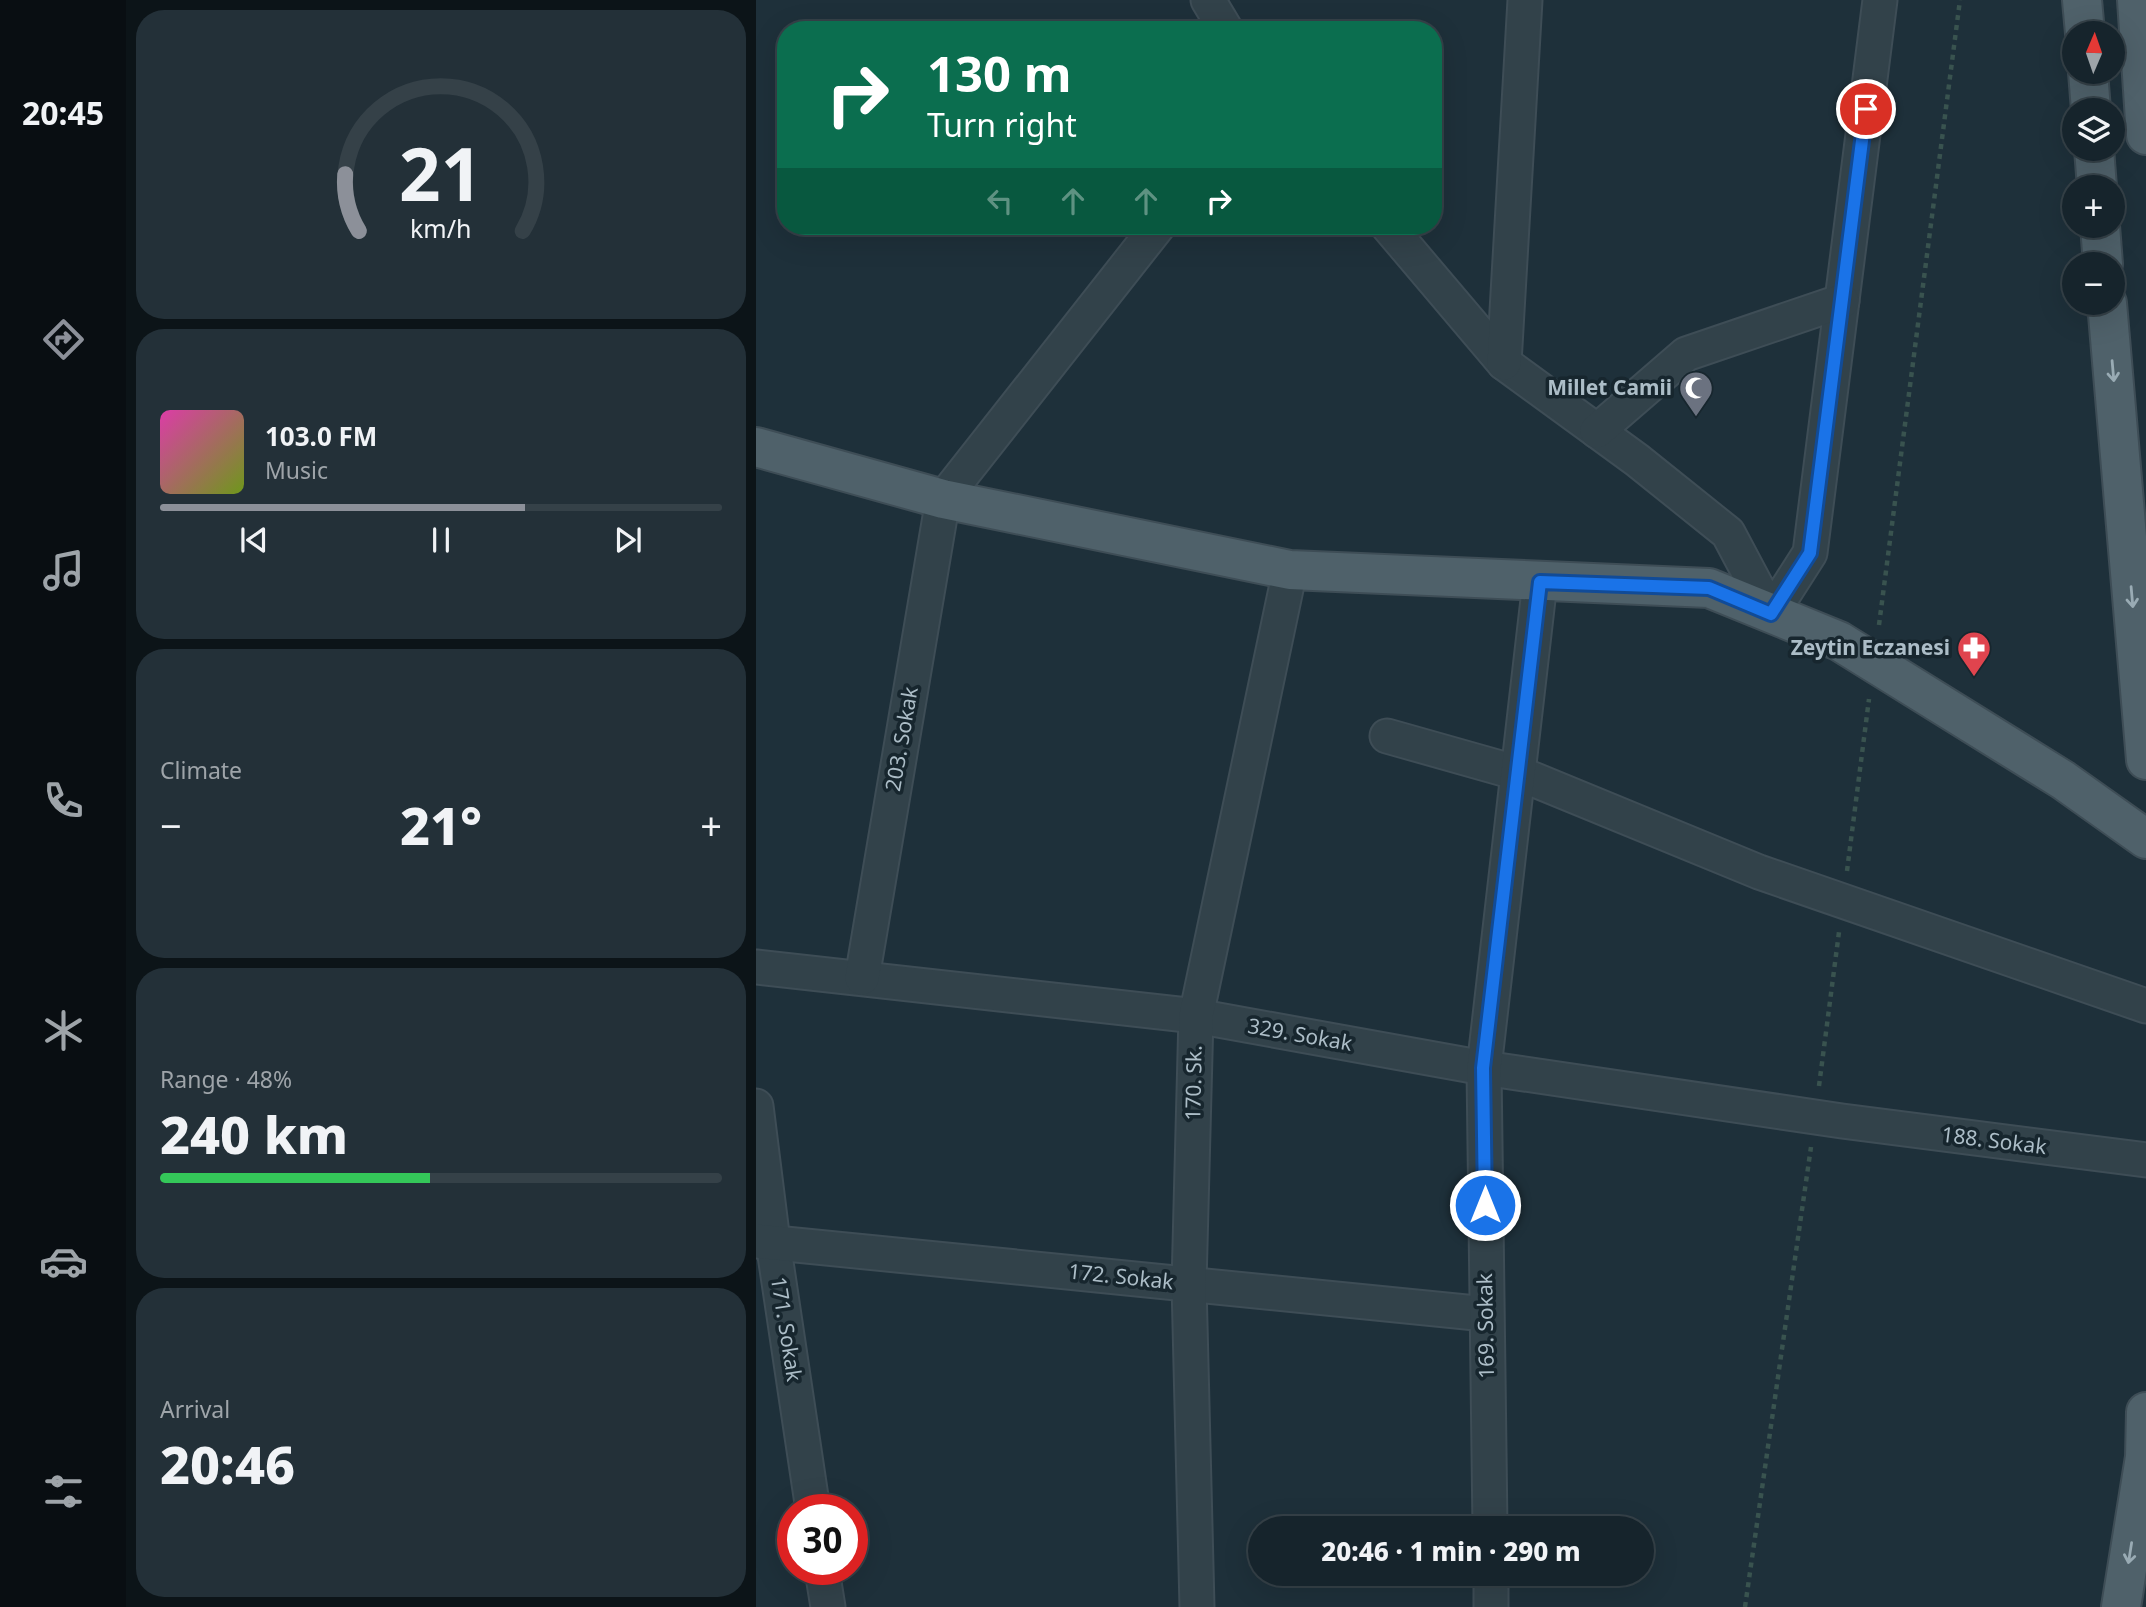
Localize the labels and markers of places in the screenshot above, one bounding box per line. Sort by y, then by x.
pin [1836,79,1896,139]
mosque icon: Millet Camii [1677,369,1715,418]
place label: Millet Camii [1547,373,1672,401]
pharmacy icon: Zeytin Eczanesi [1955,629,1993,678]
place label: Zeytin Eczanesi [1791,633,1950,661]

